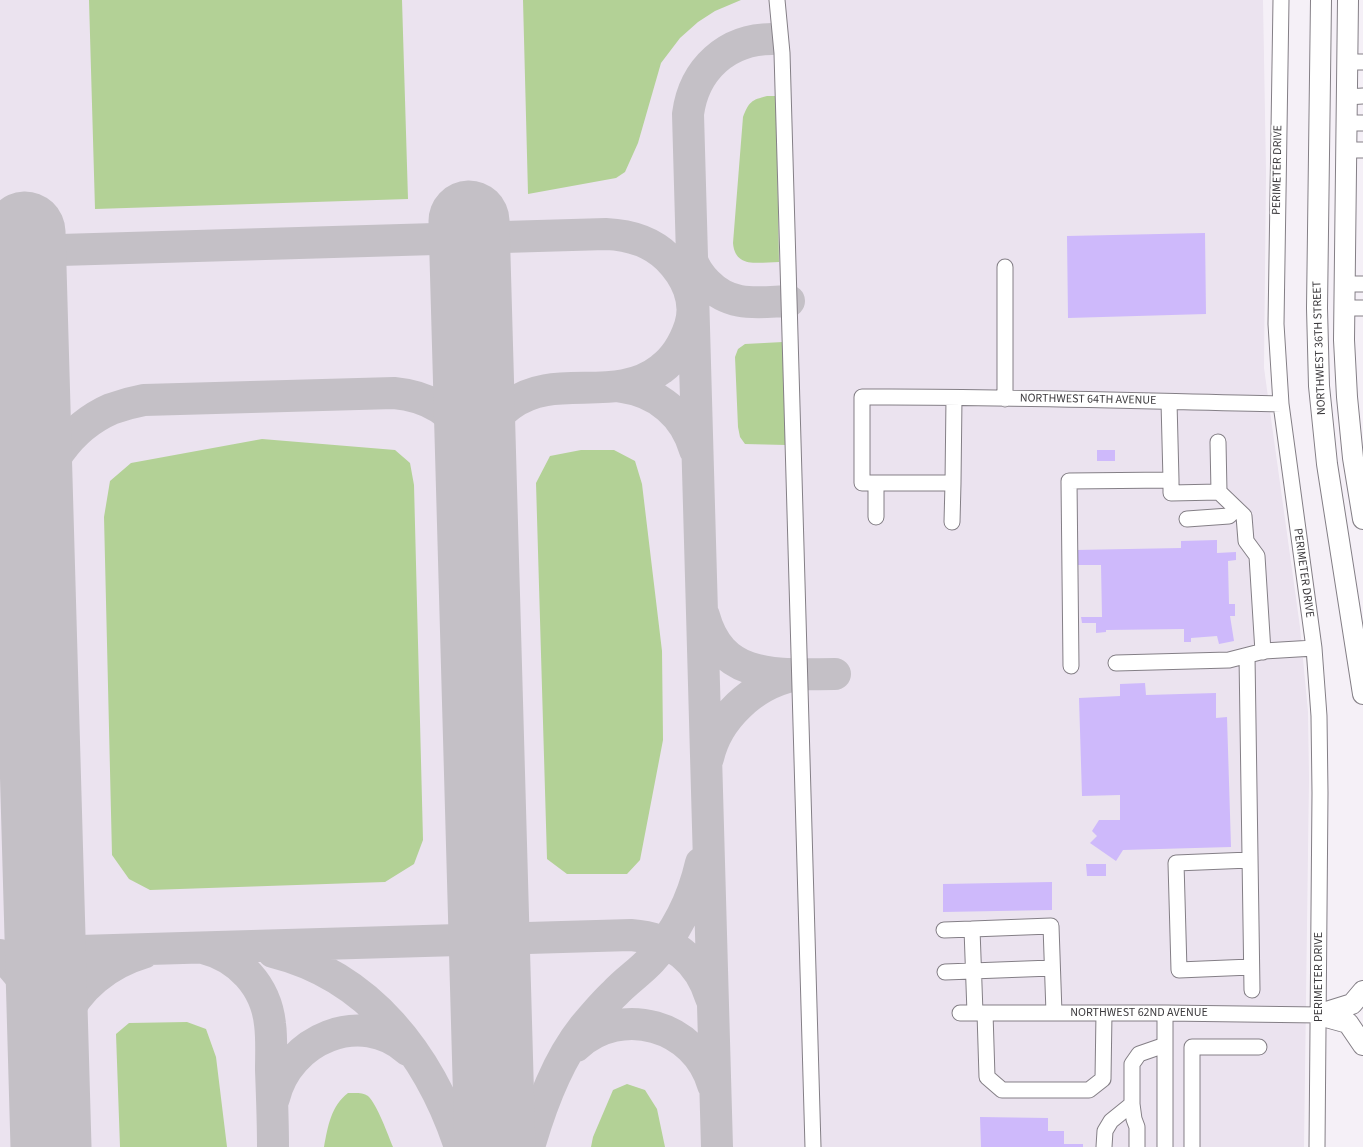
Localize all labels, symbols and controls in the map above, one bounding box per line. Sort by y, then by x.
street label: PERIMETER DRIVE [1270,125,1286,215]
street label: NORTHWEST 36TH STREET [1310,281,1330,415]
street label: NORTHWEST 64TH AVENUE [1020,392,1156,408]
street label: PERIMETER DRIVE [1290,527,1316,619]
street label: PERIMETER DRIVE [1312,932,1326,1022]
street label: NORTHWEST 62ND AVENUE [1070,1006,1208,1020]

